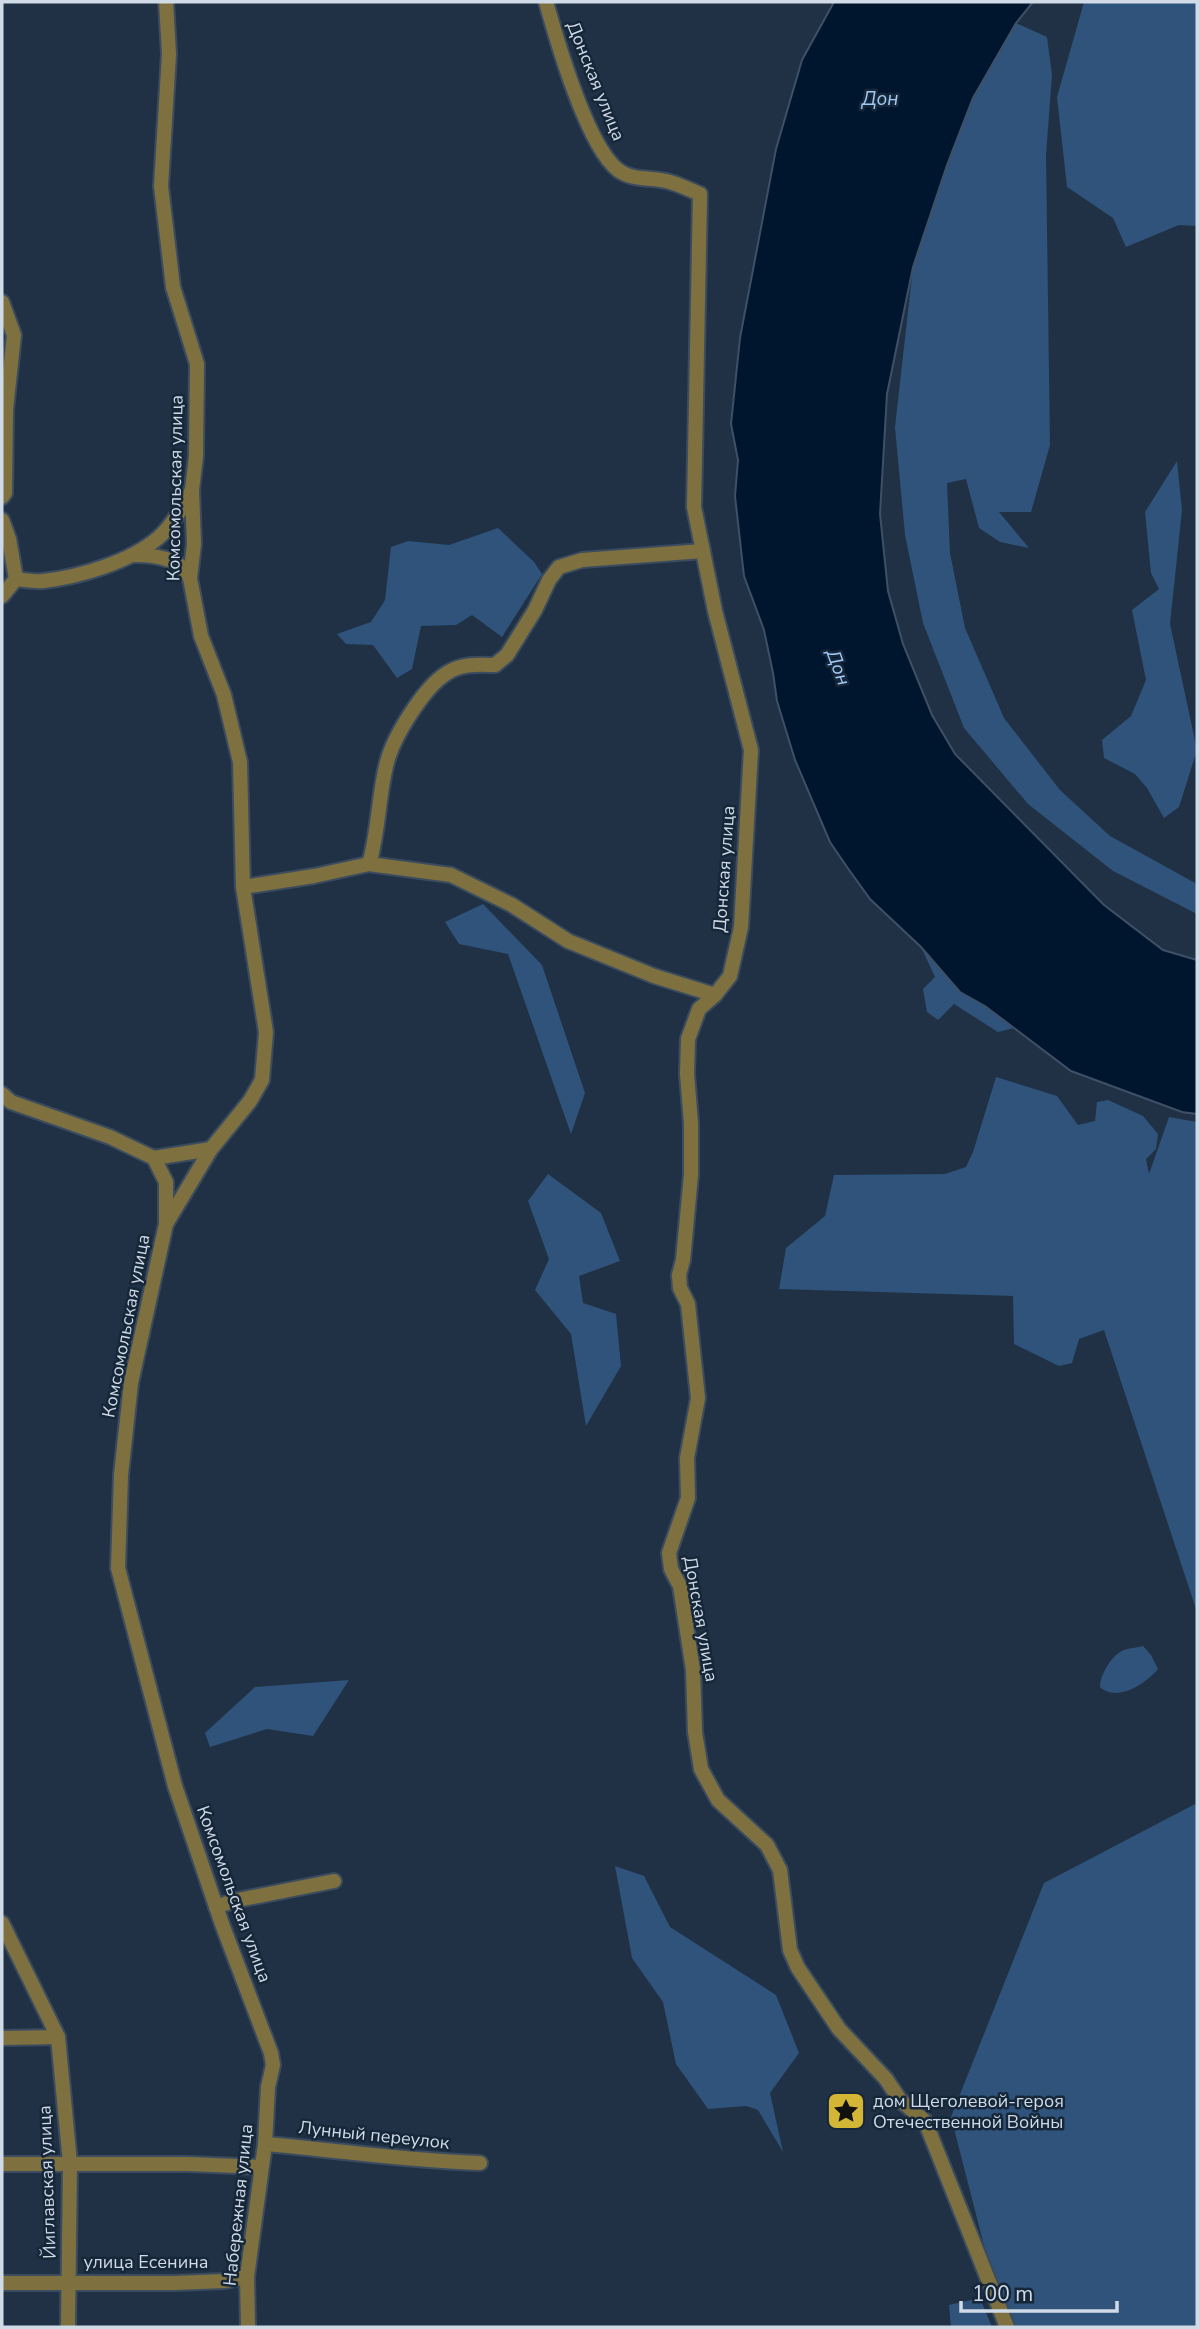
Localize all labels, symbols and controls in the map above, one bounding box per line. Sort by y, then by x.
street label: Донская улица [561,18,631,144]
water label: Дон [861,86,898,112]
street label: Комсомольская улица [161,395,189,581]
water label: Дон [819,645,857,689]
street label: Донская улица [708,805,740,933]
street label: Комсомольская улица [96,1232,156,1420]
street label: Донская улица [678,1554,724,1684]
street label: Комсомольская улица [191,1802,277,1986]
place label: дом Щеголевой-героя Отечественной Войны [873,2089,1064,2134]
place icon: дом Щеголевой-героя Отечественной Войны [825,2090,867,2132]
street label: Йиглавская улица [32,2105,62,2259]
street label: Лунный переулок [297,2115,451,2155]
street label: Набережная улица [218,2123,258,2287]
street label: улица Есенина [84,2250,208,2274]
scale bar [961,2270,1117,2314]
text: 100 m [972,2280,1033,2308]

